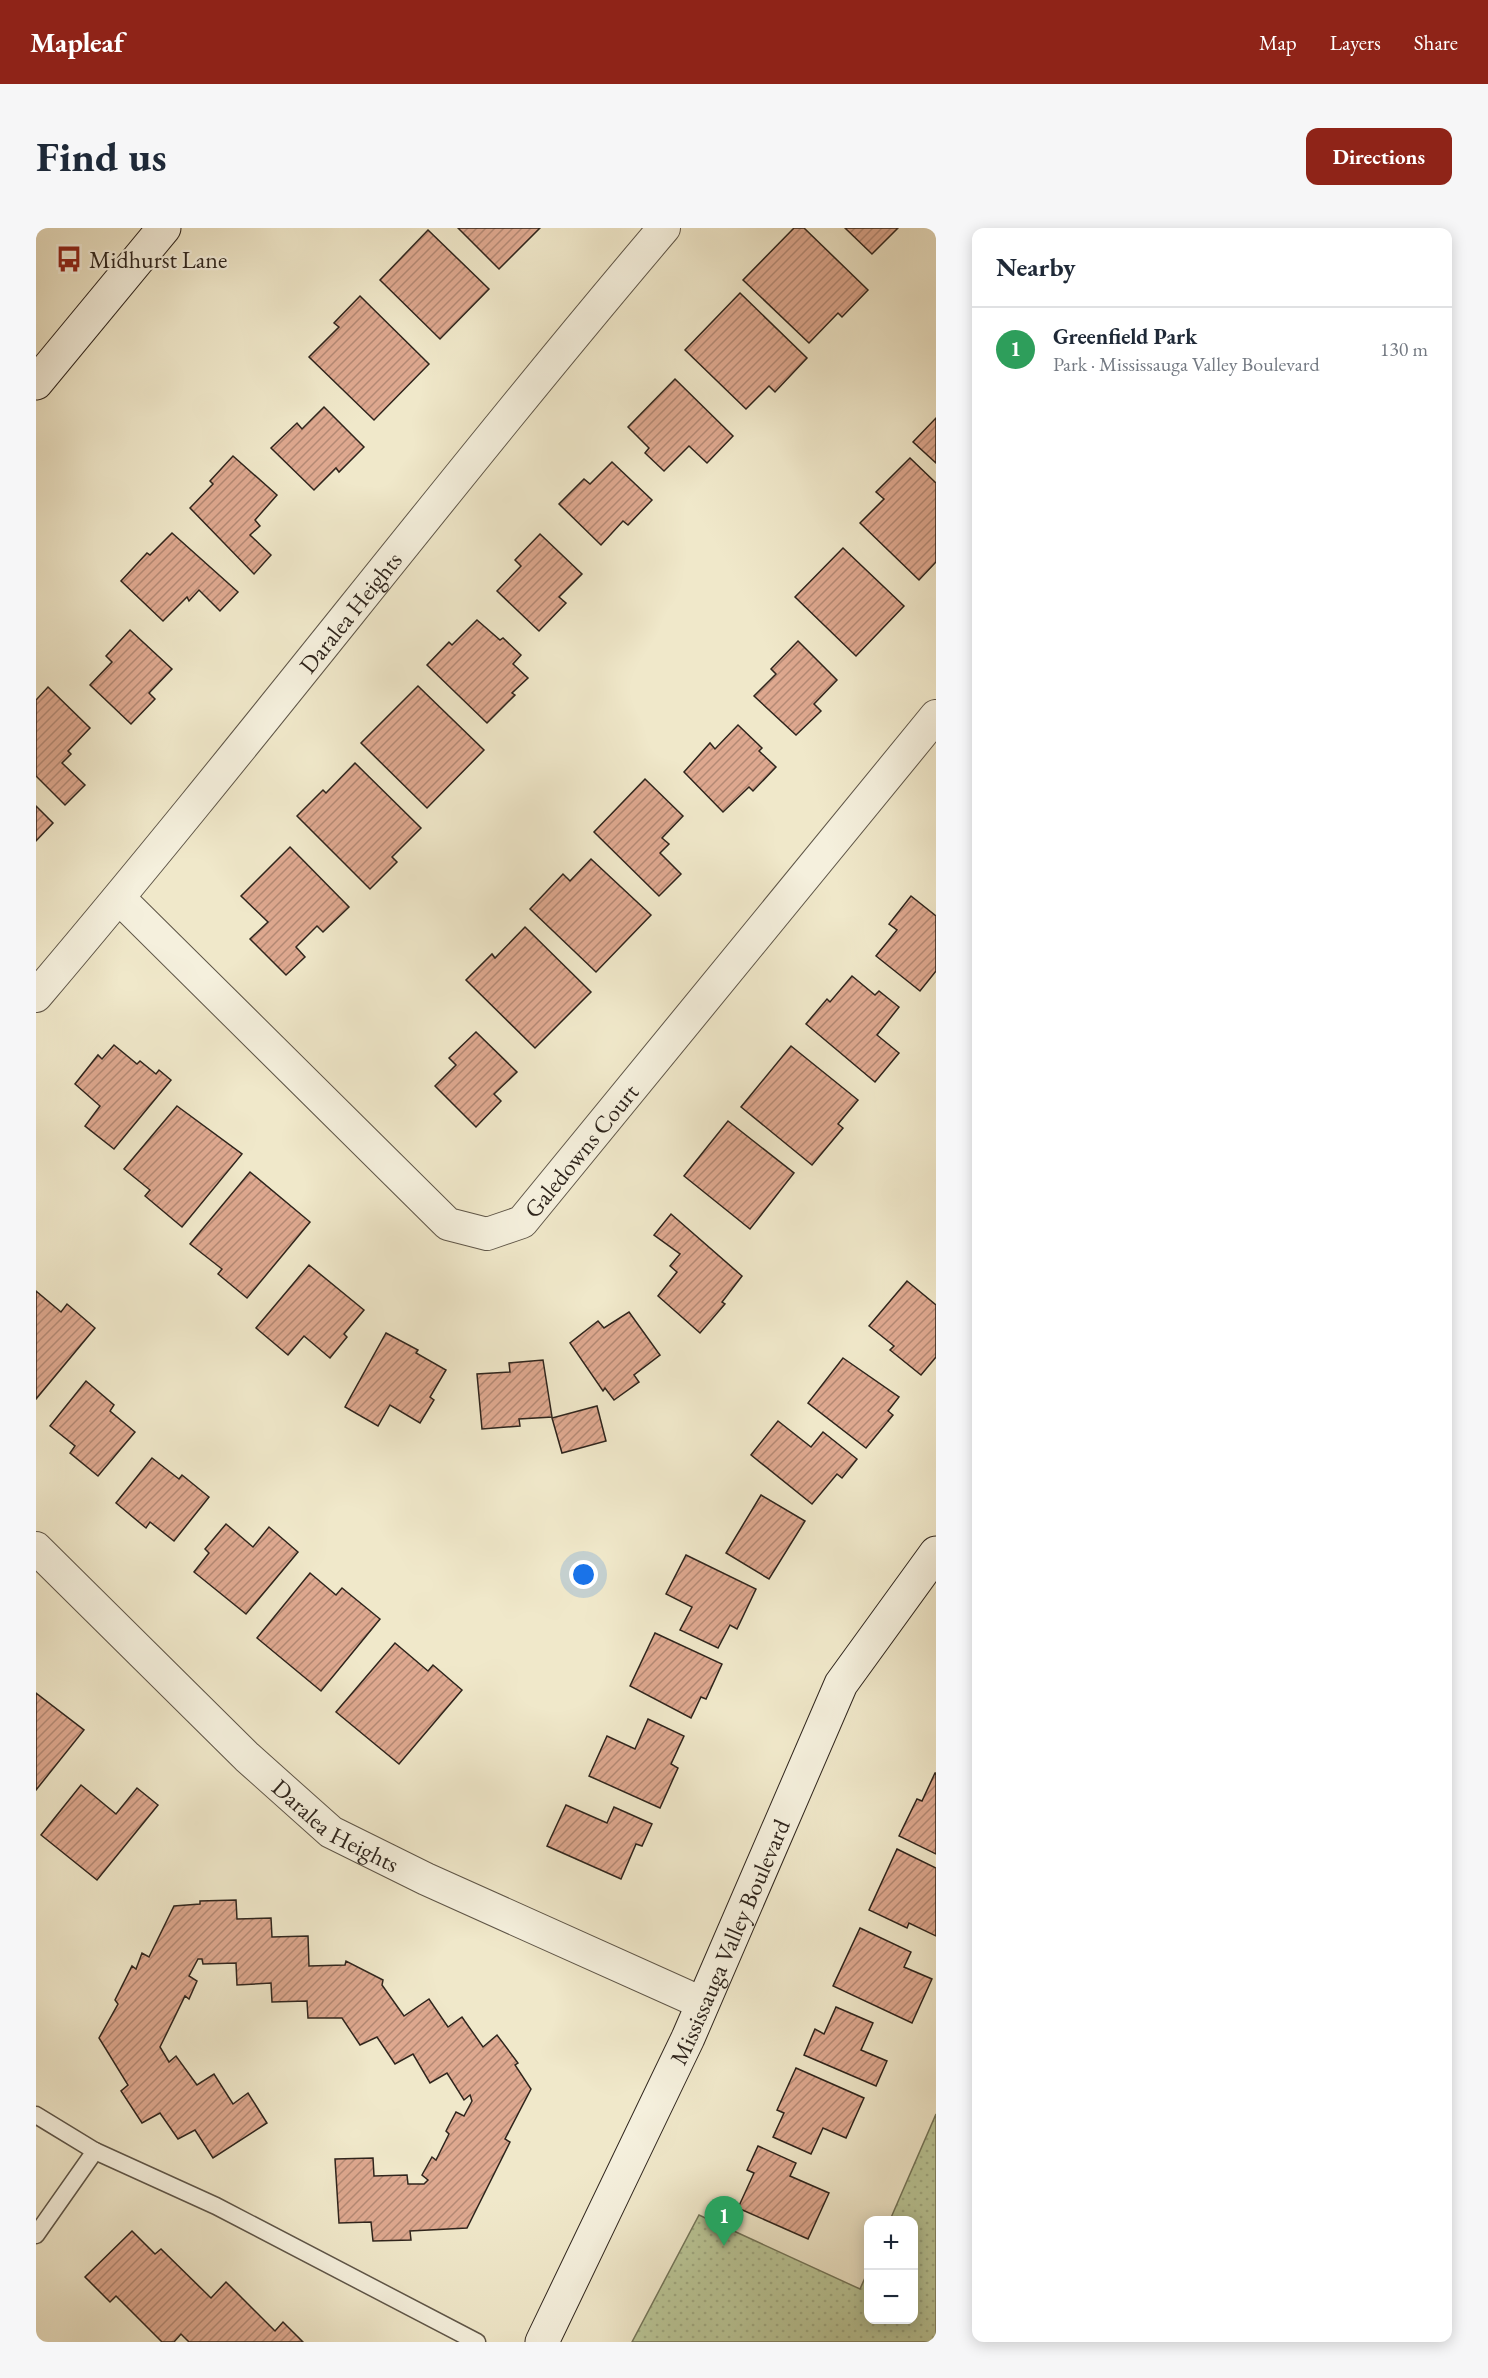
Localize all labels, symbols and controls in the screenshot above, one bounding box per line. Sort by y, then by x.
text: Mapleaf [30,24,124,60]
text: Map [1259,29,1297,56]
text: Layers [1330,29,1381,56]
text: Share [1414,29,1458,56]
button: Directions [1306,128,1452,185]
text: Find us [36,129,167,184]
bus stop icon: Midhurst Lane [54,244,84,274]
place label: Midhurst Lane [89,244,227,275]
text: Nearby [996,250,1076,284]
text: Greenfield Park [1053,322,1197,351]
text: 1 [1010,336,1021,362]
text: 130 m [1380,336,1428,362]
text: Park · Mississauga Valley Boulevard [1053,351,1320,377]
street label: Daralea Heights [292,545,408,679]
street label: Galedowns Court [517,1077,645,1224]
your location [569,1560,598,1589]
street label: Daralea Heights [266,1772,404,1879]
street label: Mississauga Valley Boulevard [662,1813,797,2070]
pin: 1 [704,2196,744,2246]
map controls [864,2216,918,2324]
button: + [864,2216,918,2270]
button: − [864,2270,918,2324]

